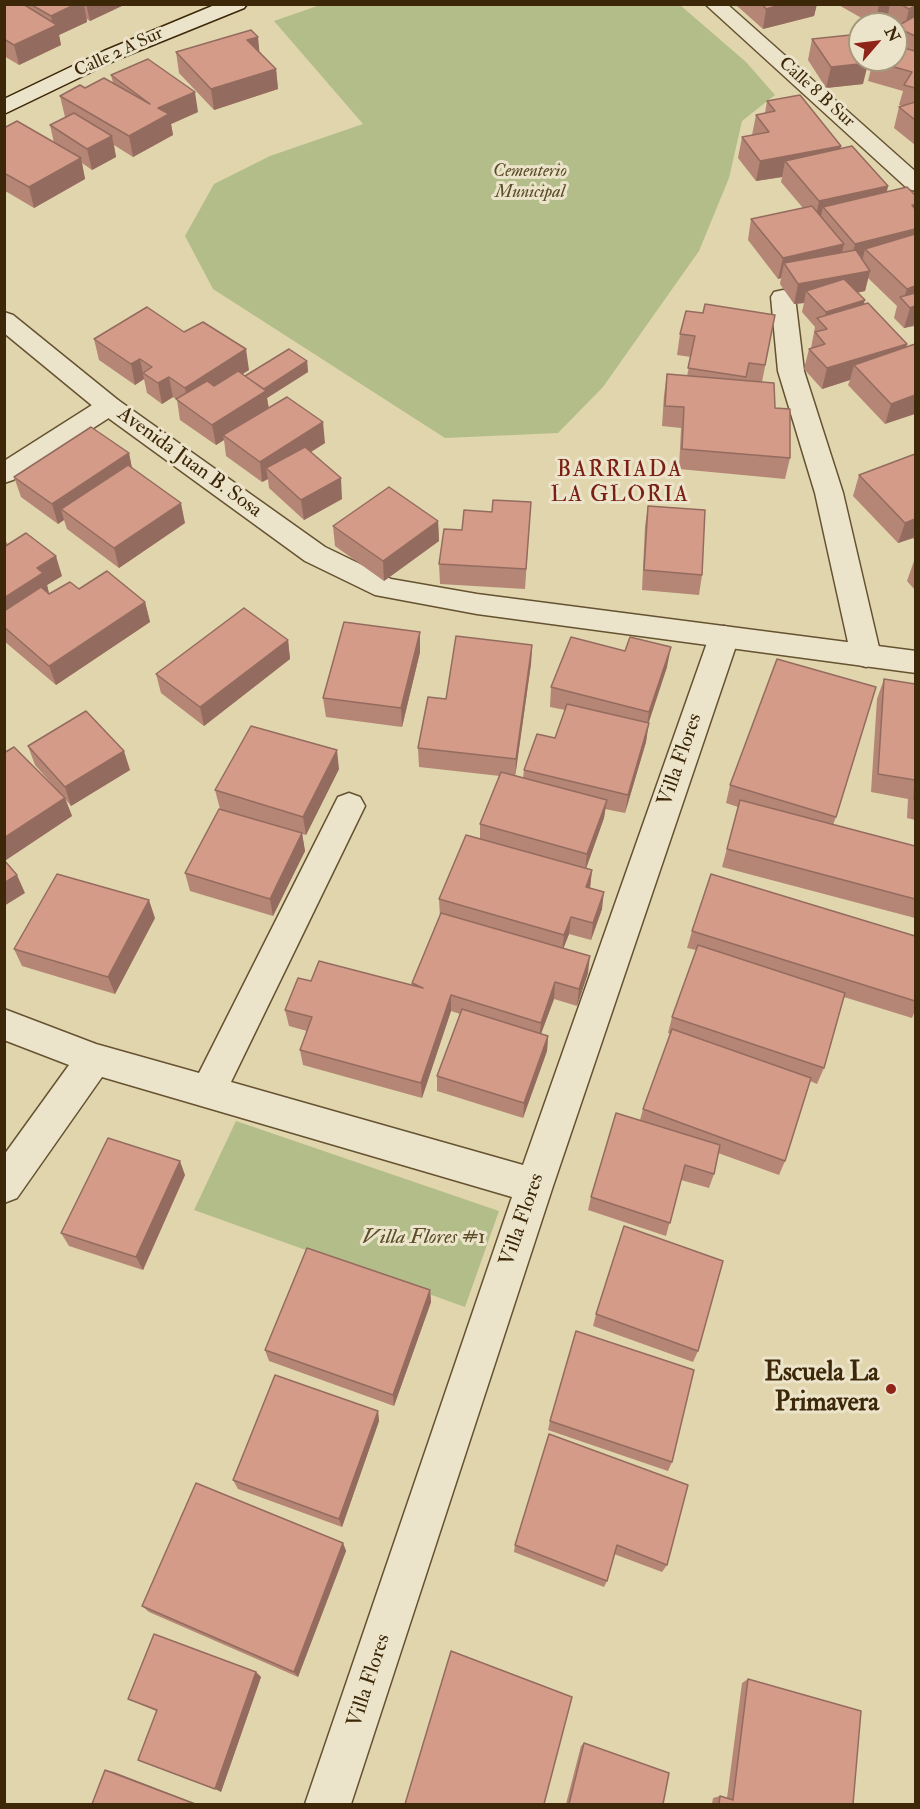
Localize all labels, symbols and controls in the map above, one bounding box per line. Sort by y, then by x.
north arrow [848,12,908,72]
street label: Calle 2 A Sur [71,23,167,83]
text: N [880,23,904,46]
street label: Calle 8 B Sur [774,53,858,133]
park label: Cementerio Municipal [493,161,567,204]
street label: Avenida Juan B. Sosa [112,402,266,524]
district label: BARRIADA LA GLORIA [550,458,690,510]
street label: Villa Flores [653,710,709,810]
street label: Villa Flores [495,1170,551,1270]
park label: Villa Flores #1 [362,1225,486,1251]
place label: Escuela La Primavera [764,1358,879,1420]
marker: Escuela La Primavera [884,1382,898,1396]
street label: Villa Flores [343,1631,397,1731]

